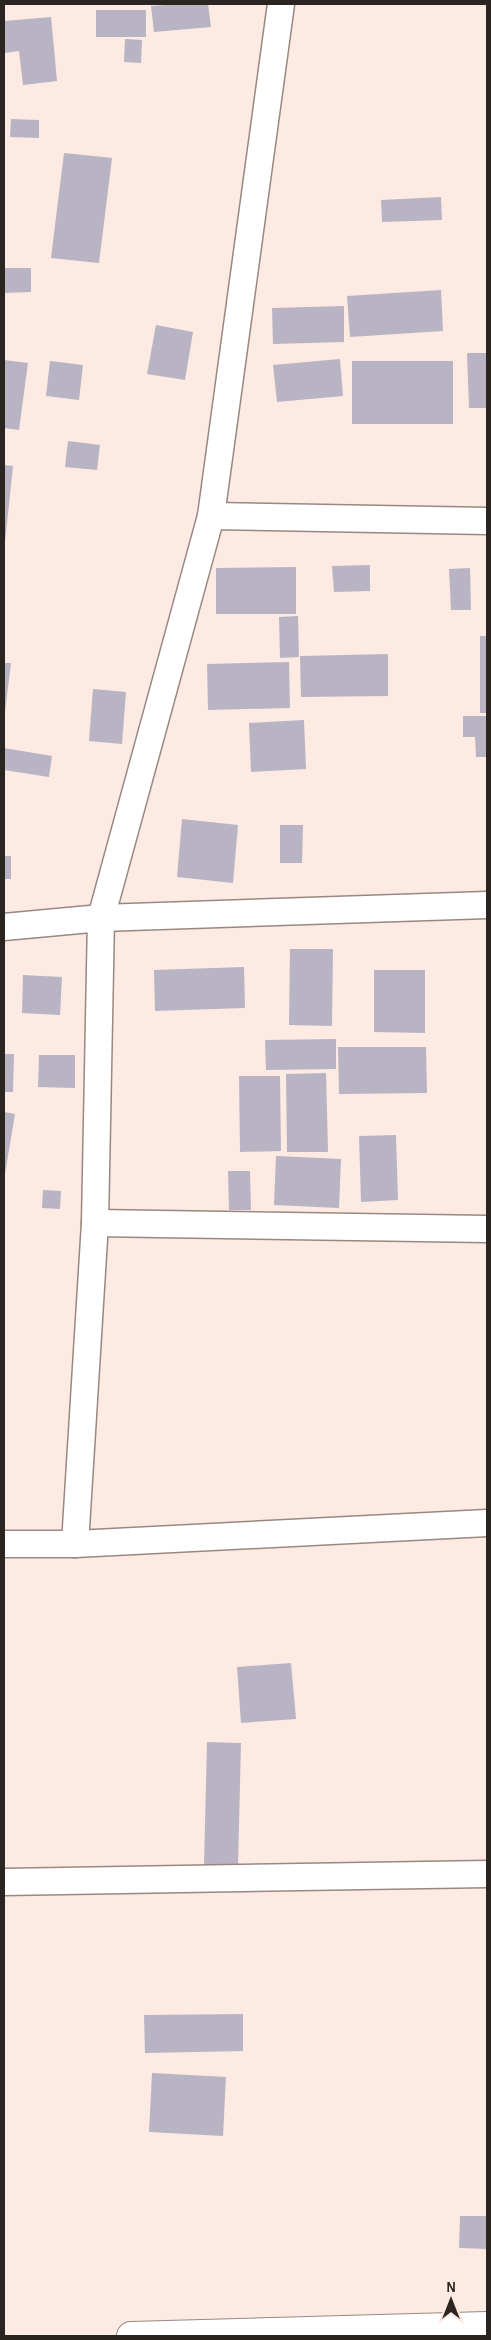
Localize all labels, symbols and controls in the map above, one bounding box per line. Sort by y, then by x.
north arrow [426,2275,476,2325]
text: N [446,2281,456,2295]

